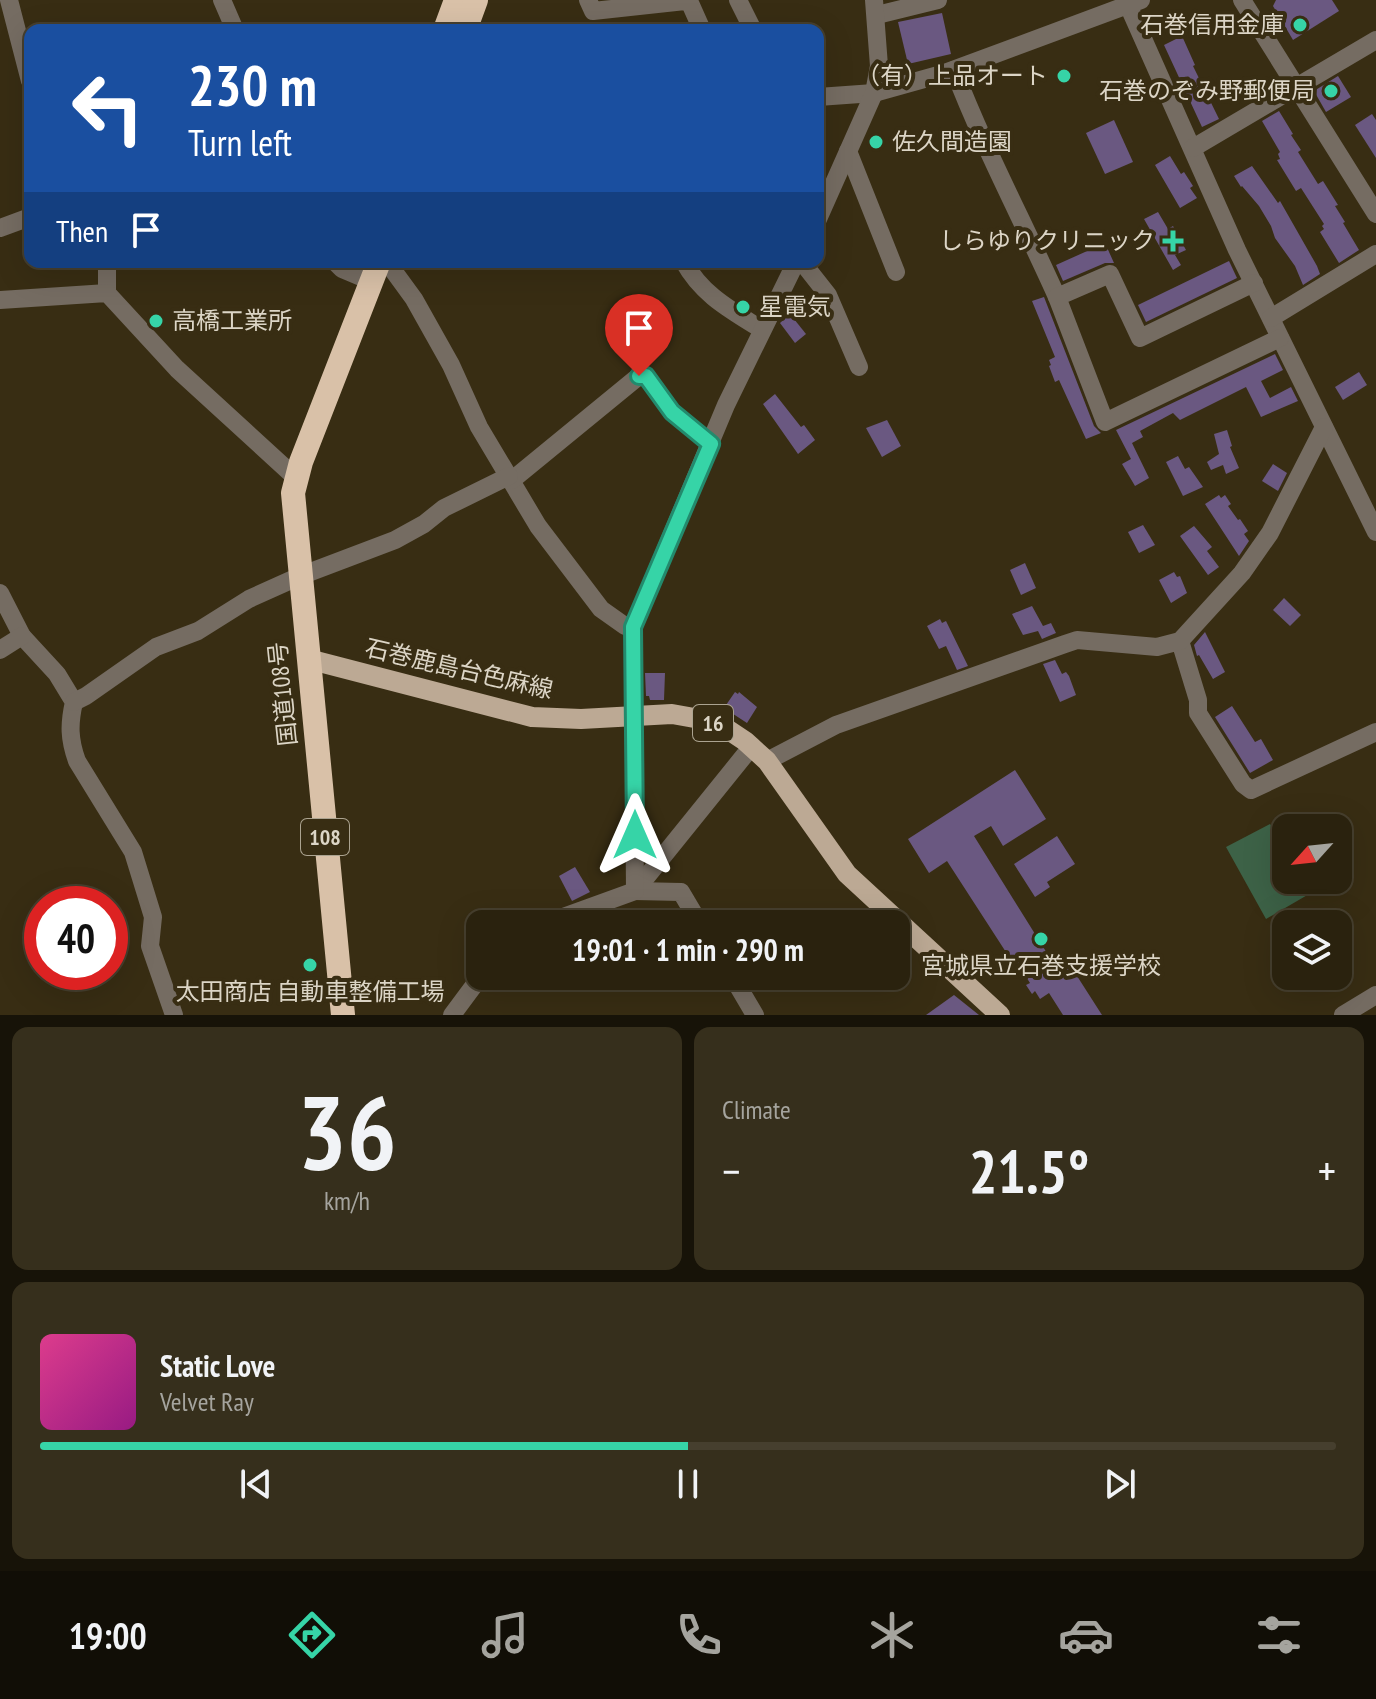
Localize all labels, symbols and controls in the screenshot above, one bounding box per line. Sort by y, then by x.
place label: 石巻信用金庫 [1140,9,1284,40]
marker: 石巻信用金庫 [1291,16,1309,34]
text: 230 m [188,49,317,121]
icon: left [56,56,160,160]
place label: （有）上品オート [856,60,1048,91]
marker: （有）上品オート [1055,67,1073,85]
place label: 石巻のぞみ野郵便局 [1099,75,1315,106]
marker: 石巻のぞみ野郵便局 [1322,82,1340,100]
text: Turn left [188,119,292,166]
place label: 佐久間造園 [892,126,1012,157]
marker: 佐久間造園 [867,133,885,151]
icon: arrive [124,208,168,252]
text: Then [56,211,108,250]
place label: しらゆりクリニック [939,225,1155,256]
marker: しらゆりクリニック [1162,230,1184,252]
place label: 星電気 [759,291,831,322]
pin [605,294,673,376]
marker: 星電気 [734,298,752,316]
place label: 高橋工業所 [172,305,292,336]
icon: arrive [617,306,661,350]
marker: 高橋工業所 [147,312,165,330]
street label: 石巻鹿島台色麻線 [362,632,556,705]
street label: 国道108号 [262,641,303,748]
road number: 16 [693,705,733,741]
position arrow [593,793,677,877]
north arrow [1272,814,1352,894]
map controls [1272,814,1352,990]
road number: 108 [301,819,349,855]
speed limit sign: 40 [24,886,128,990]
button: layers [1272,910,1352,990]
text: 19:01 · 1 min · 290 m [572,930,804,969]
marker: 宮城県立石巻支援学校 [1032,930,1050,948]
place label: 宮城県立石巻支援学校 [921,950,1161,981]
marker: 太田商店 自動車整備工場 [301,956,319,974]
place label: 太田商店 自動車整備工場 [175,976,445,1007]
text: 36 [297,1064,397,1199]
text: Climate [722,1093,791,1126]
text: 21.5° [969,1132,1089,1210]
text: − [722,1142,740,1199]
text: + [1318,1142,1336,1199]
text: km/h [324,1184,370,1217]
text: Static Love [160,1346,275,1385]
text: Velvet Ray [160,1385,254,1418]
icon: previous [234,1462,278,1506]
icon: pause [666,1462,710,1506]
icon: next [1098,1462,1142,1506]
icon: directions [284,1607,340,1663]
icon: music [477,1607,533,1663]
icon: phone [671,1607,727,1663]
icon: climate [864,1607,920,1663]
icon: car [1058,1607,1114,1663]
icon: filters [1251,1607,1307,1663]
text: 19:00 [69,1612,147,1659]

